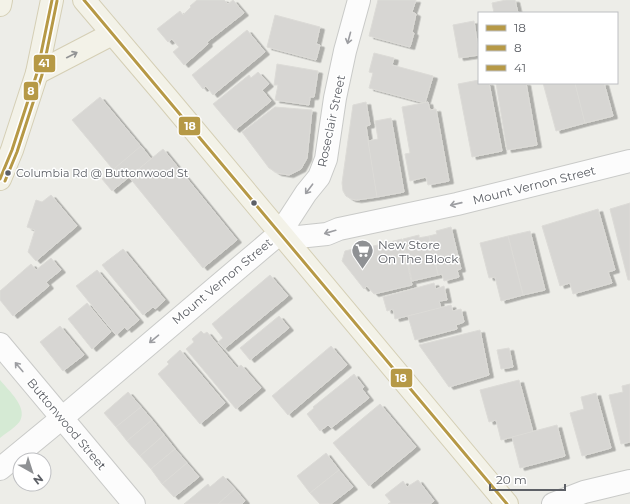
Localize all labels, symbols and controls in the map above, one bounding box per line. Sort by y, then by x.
legend [478,12,618,84]
text: 18 [514,20,526,35]
one-way arrow [345,31,352,44]
text: 8 [514,40,522,55]
one-way arrow [65,51,77,58]
line badge: 41 [33,54,56,73]
text: 41 [38,56,50,70]
text: 41 [514,60,526,75]
street label: Roseclair Street [314,73,348,168]
line badge: 8 [23,81,39,101]
text: 8 [27,84,35,98]
line badge: 18 [178,116,201,136]
text: 18 [184,119,196,133]
street label: Mount Vernon Street [471,162,597,208]
place label: Columbia Rd @ Buttonwood St [16,166,189,180]
marker: Columbia Rd @ Buttonwood St [3,168,13,178]
one-way arrow [305,183,314,194]
unlabelled marker [249,198,259,208]
one-way arrow [450,201,463,209]
one-way arrow [323,229,336,236]
street label: Mount Vernon Street [169,235,275,327]
place label: New Store On The Block [378,237,459,266]
supermarket icon: New Store On The Block [349,238,375,271]
one-way arrow [149,335,160,344]
one-way arrow [15,361,24,372]
line badge: 18 [390,368,413,388]
text: 18 [395,371,407,385]
street label: Buttonwood Street [24,375,110,473]
north arrow [12,452,52,492]
scale bar [490,466,565,492]
text: N [30,472,46,488]
text: 20 m [496,472,527,487]

